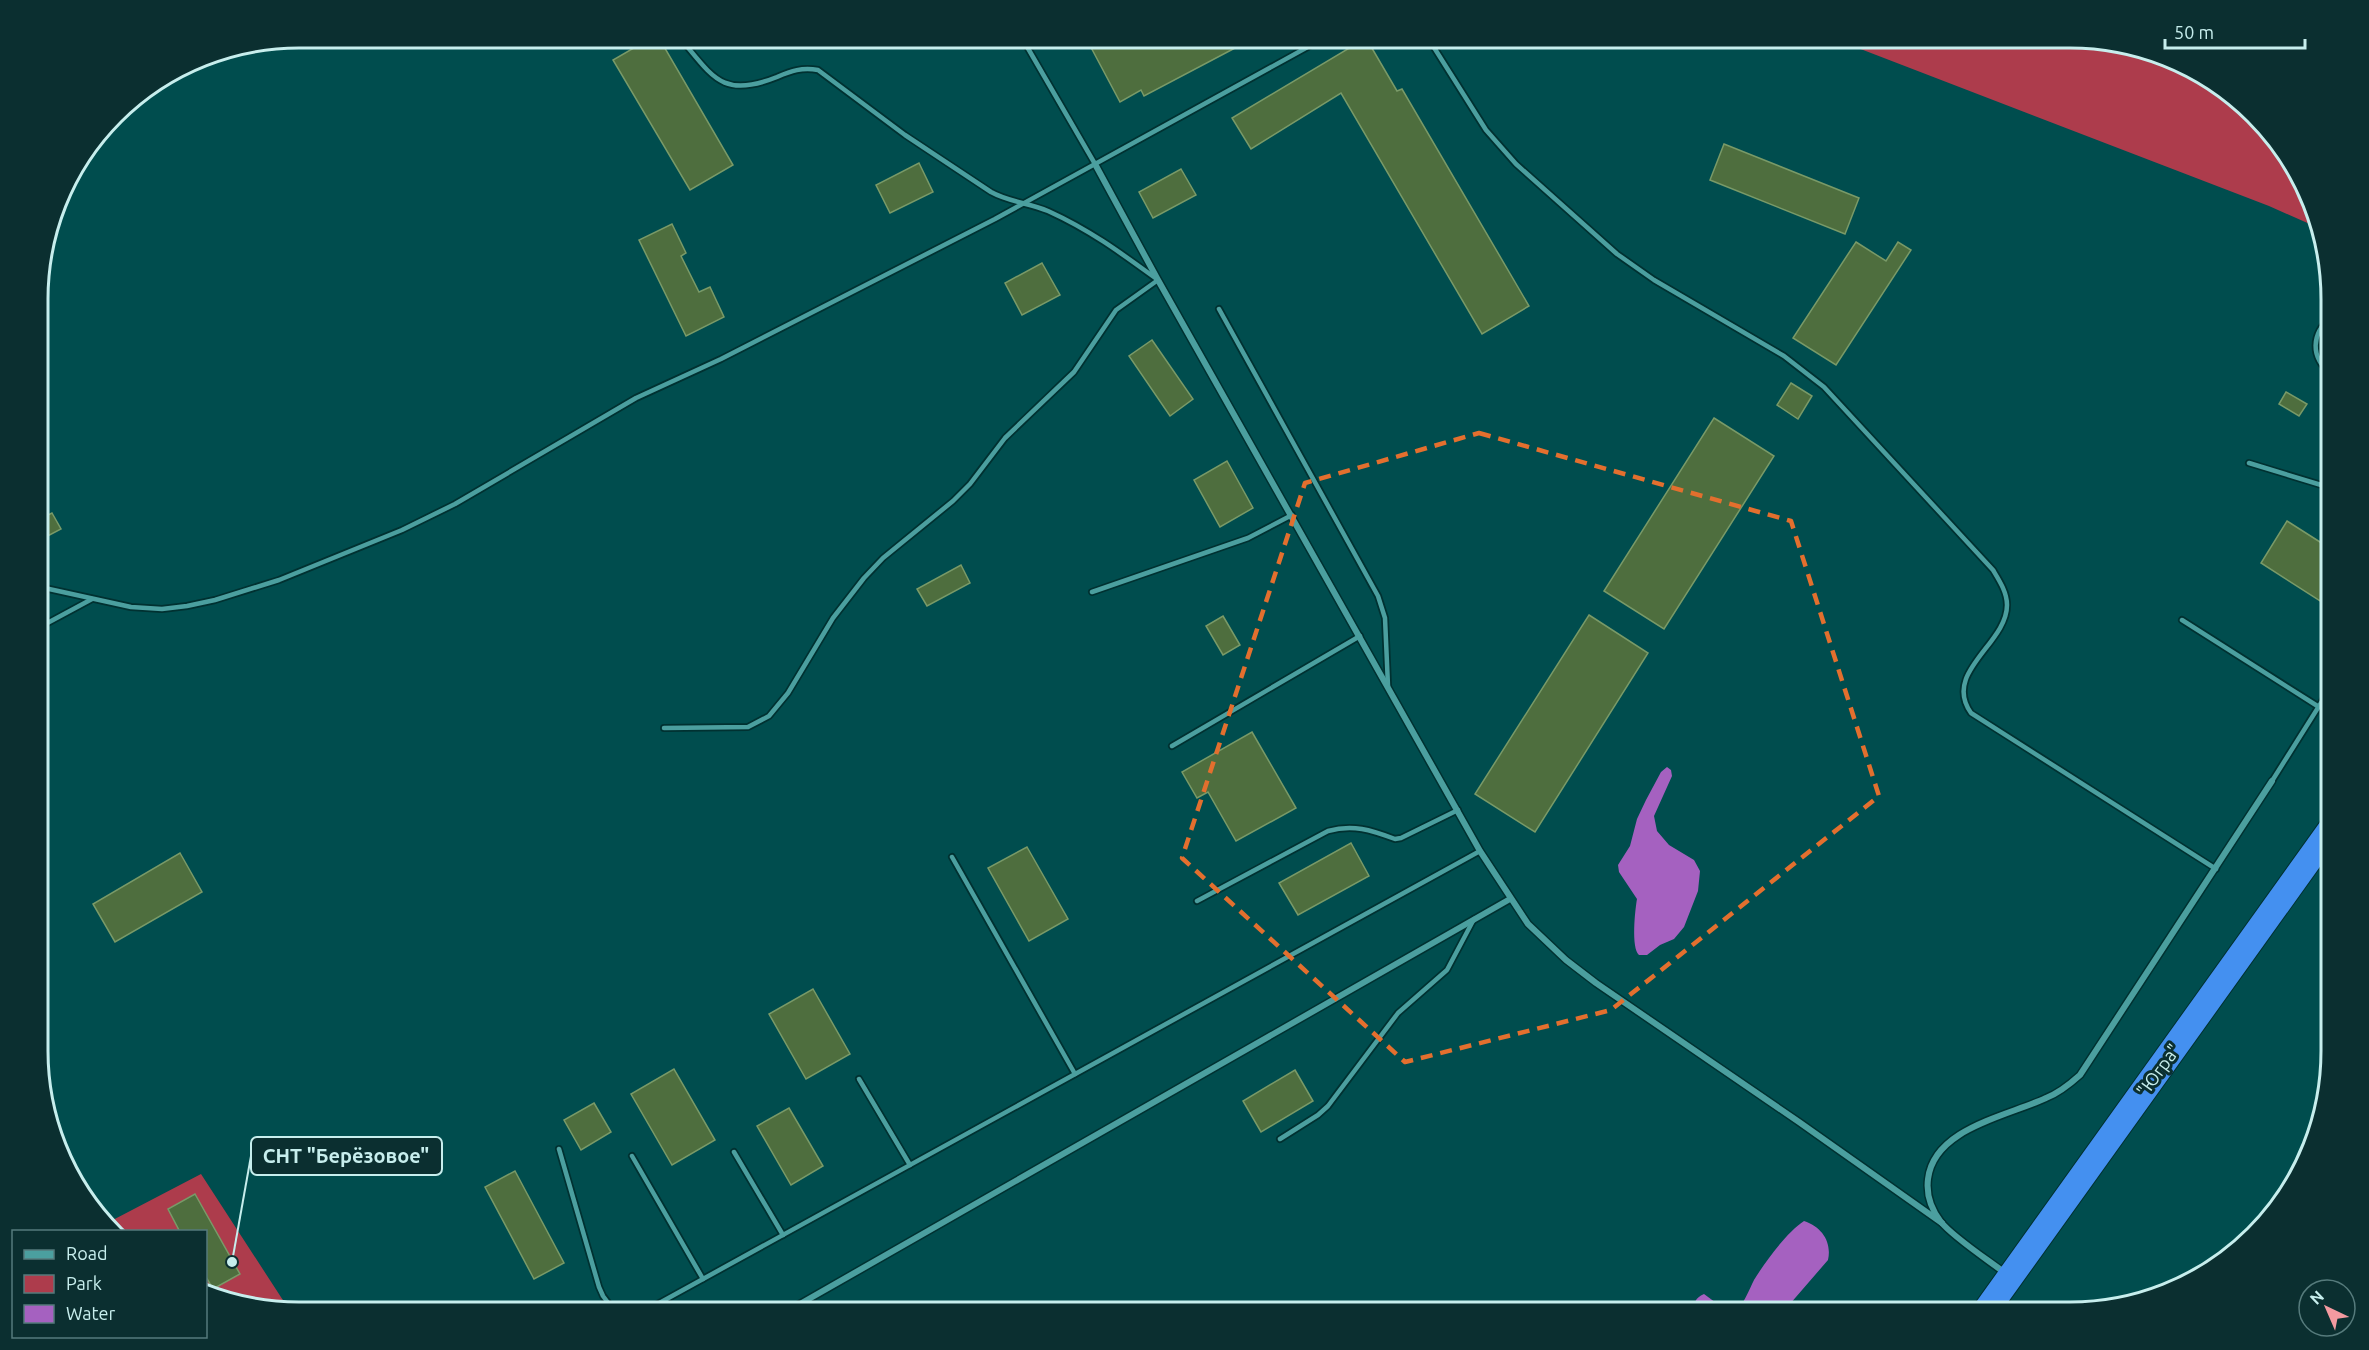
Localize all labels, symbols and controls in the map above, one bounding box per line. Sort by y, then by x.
scale bar [2165,12,2304,50]
text: 50 m [2174,22,2214,42]
street label: "Югра" [2132,1040,2184,1100]
callout: СНТ "Берёзовое" [251,1137,442,1175]
text: СНТ "Берёзовое" [263,1144,429,1167]
legend [12,1230,207,1338]
text: Road [66,1243,108,1263]
text: Park [66,1273,102,1293]
north arrow [2297,1278,2357,1338]
text: N [2306,1287,2327,1308]
text: Water [66,1303,116,1323]

